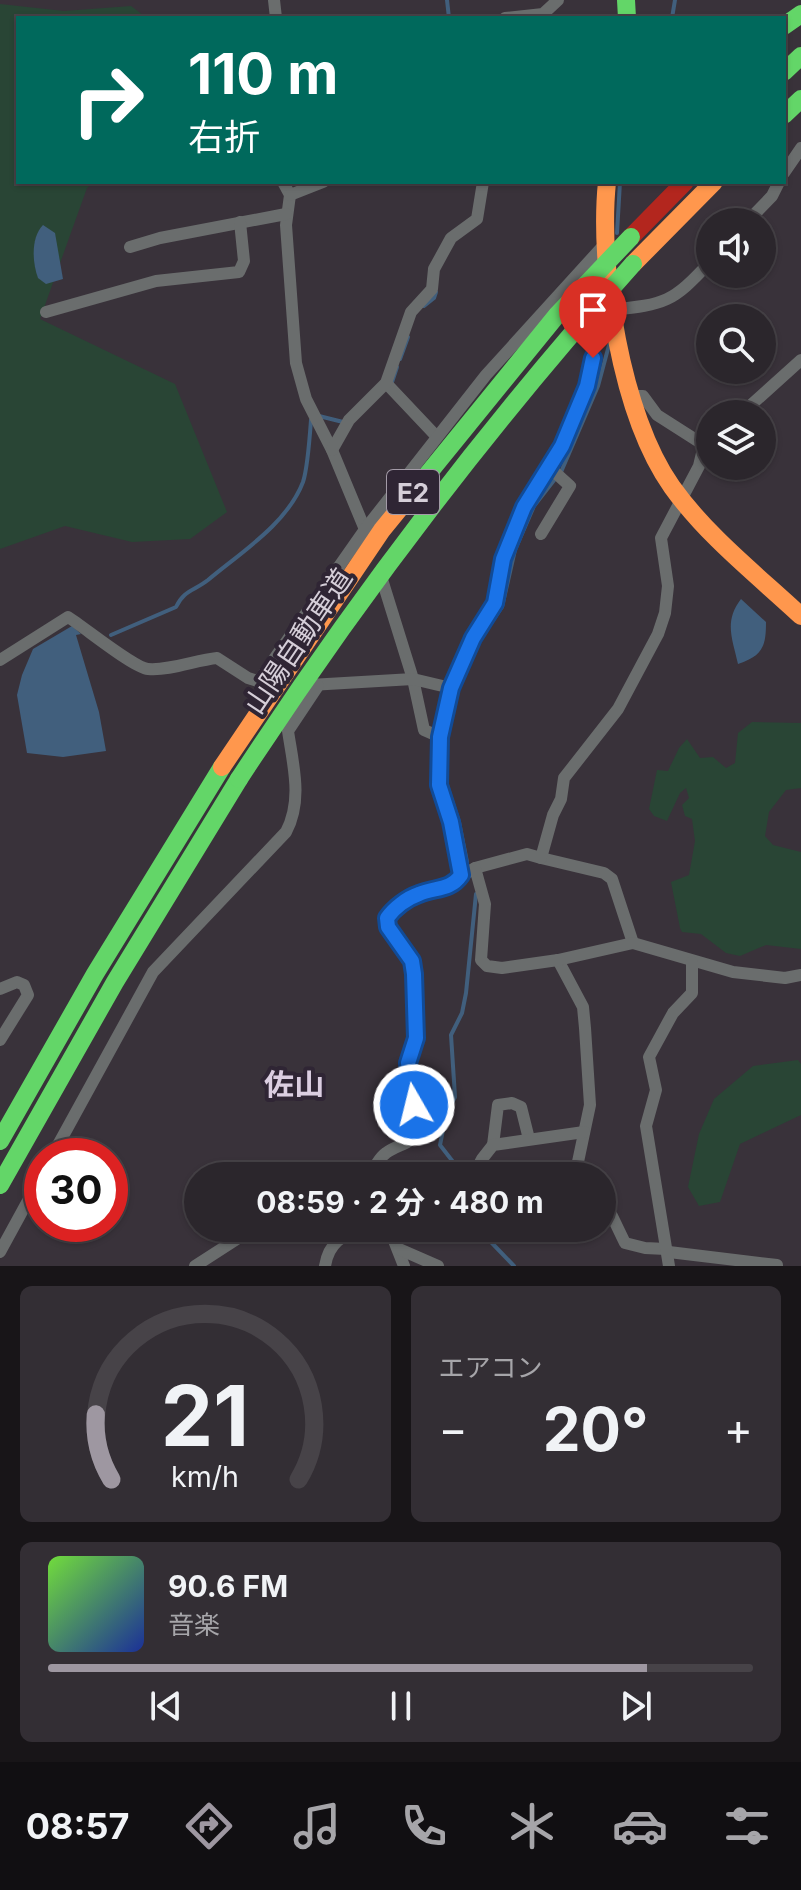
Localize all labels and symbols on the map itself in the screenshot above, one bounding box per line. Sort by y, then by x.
pin [559,276,627,358]
road number: E2 [387,470,439,514]
street label: 山陽自動車道 [237,562,359,720]
position arrow [372,1063,456,1147]
district label: 佐山 [264,1066,324,1102]
speed limit sign: 30 [24,1138,128,1242]

